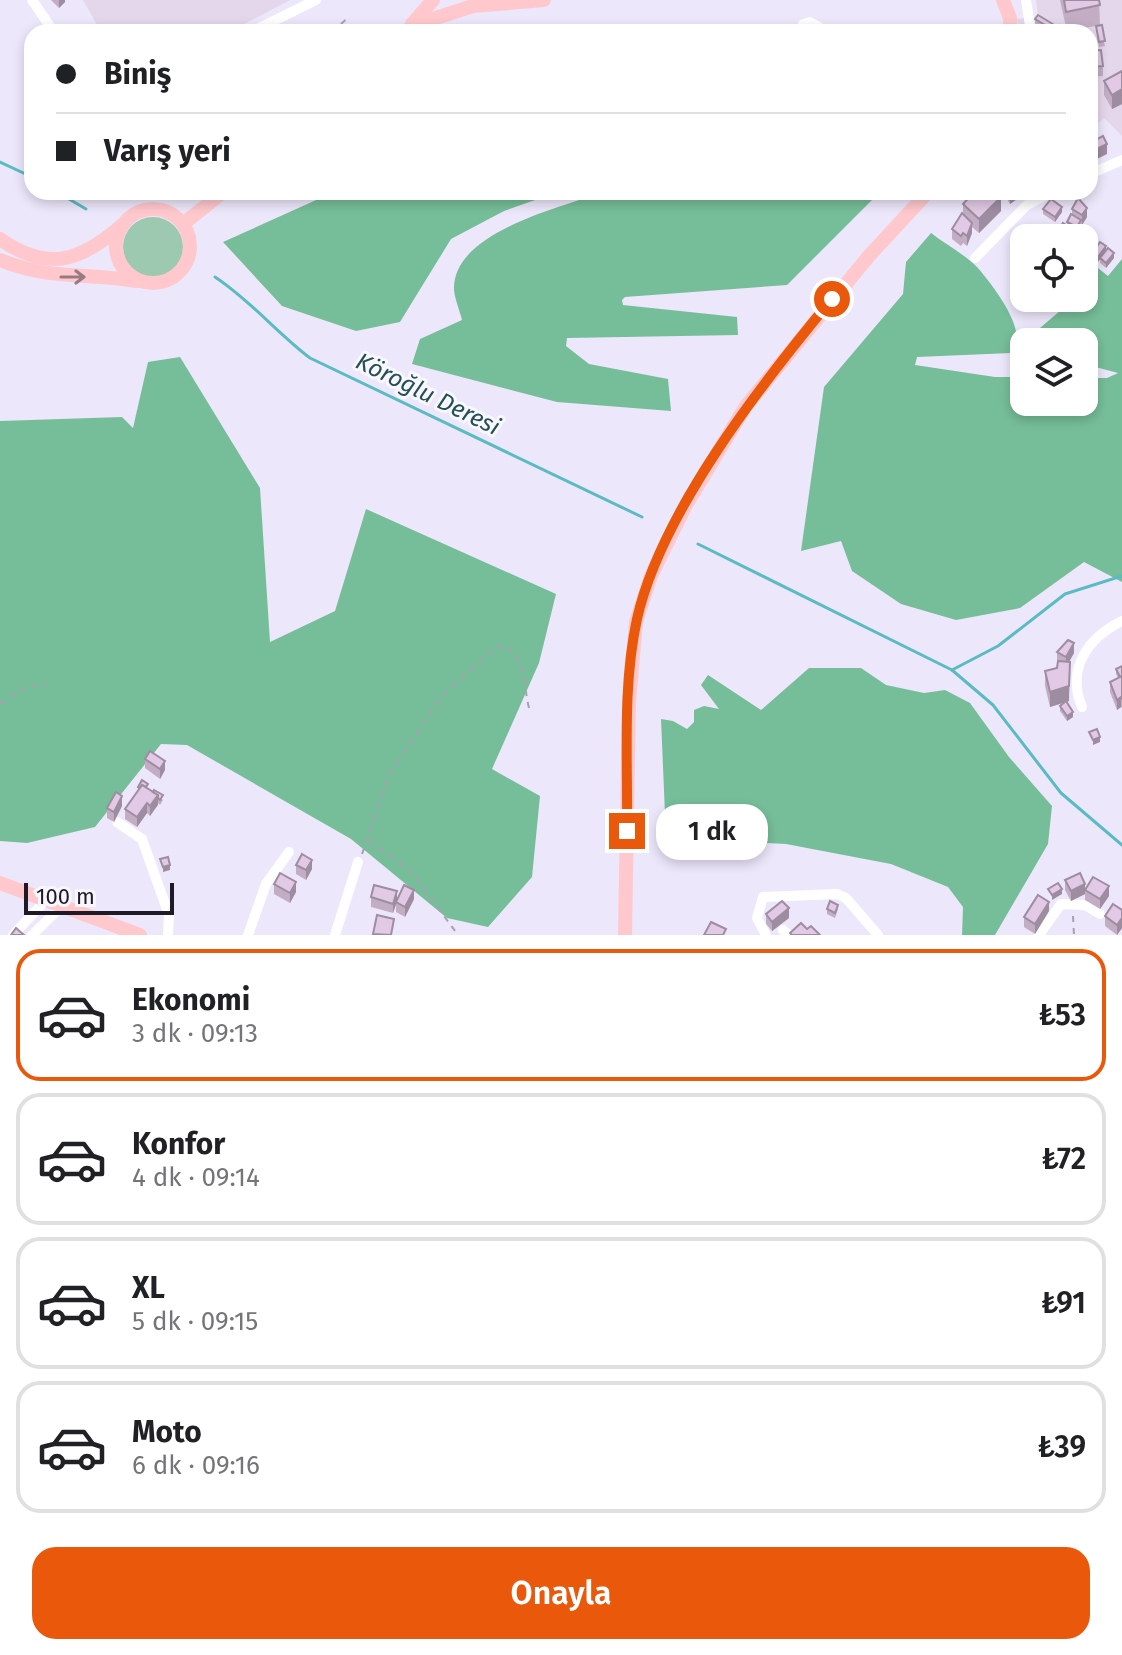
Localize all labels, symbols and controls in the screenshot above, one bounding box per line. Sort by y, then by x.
text: Biniş [104,56,171,92]
text: Varış yeri [104,133,231,169]
map controls [1010,224,1098,416]
button: locate [1010,224,1098,312]
one-way arrow [59,269,86,285]
route start [814,281,850,317]
button: layers [1010,328,1098,416]
water label: Köroğlu Deresi [351,347,505,441]
callout: 1 dk [655,803,767,859]
route end [609,813,645,849]
text: 1 dk [688,816,736,847]
scale bar [24,879,174,915]
text: 100 m [36,883,95,910]
icon: car [36,979,108,1051]
text: Ekonomi [132,982,250,1018]
text: ₺53 [1039,997,1086,1033]
text: 3 dk · 09:13 [132,1018,258,1049]
icon: car [36,1123,108,1195]
text: Konfor [132,1126,225,1162]
text: ₺72 [1042,1141,1086,1177]
text: 4 dk · 09:14 [132,1162,260,1193]
icon: car [36,1267,108,1339]
text: XL [132,1270,165,1306]
text: ₺91 [1041,1285,1086,1321]
text: 5 dk · 09:15 [132,1306,258,1337]
icon: car [36,1411,108,1483]
text: Moto [132,1414,202,1450]
text: ₺39 [1037,1429,1086,1465]
text: 6 dk · 09:16 [132,1450,260,1481]
button: Onayla [32,1547,1090,1639]

